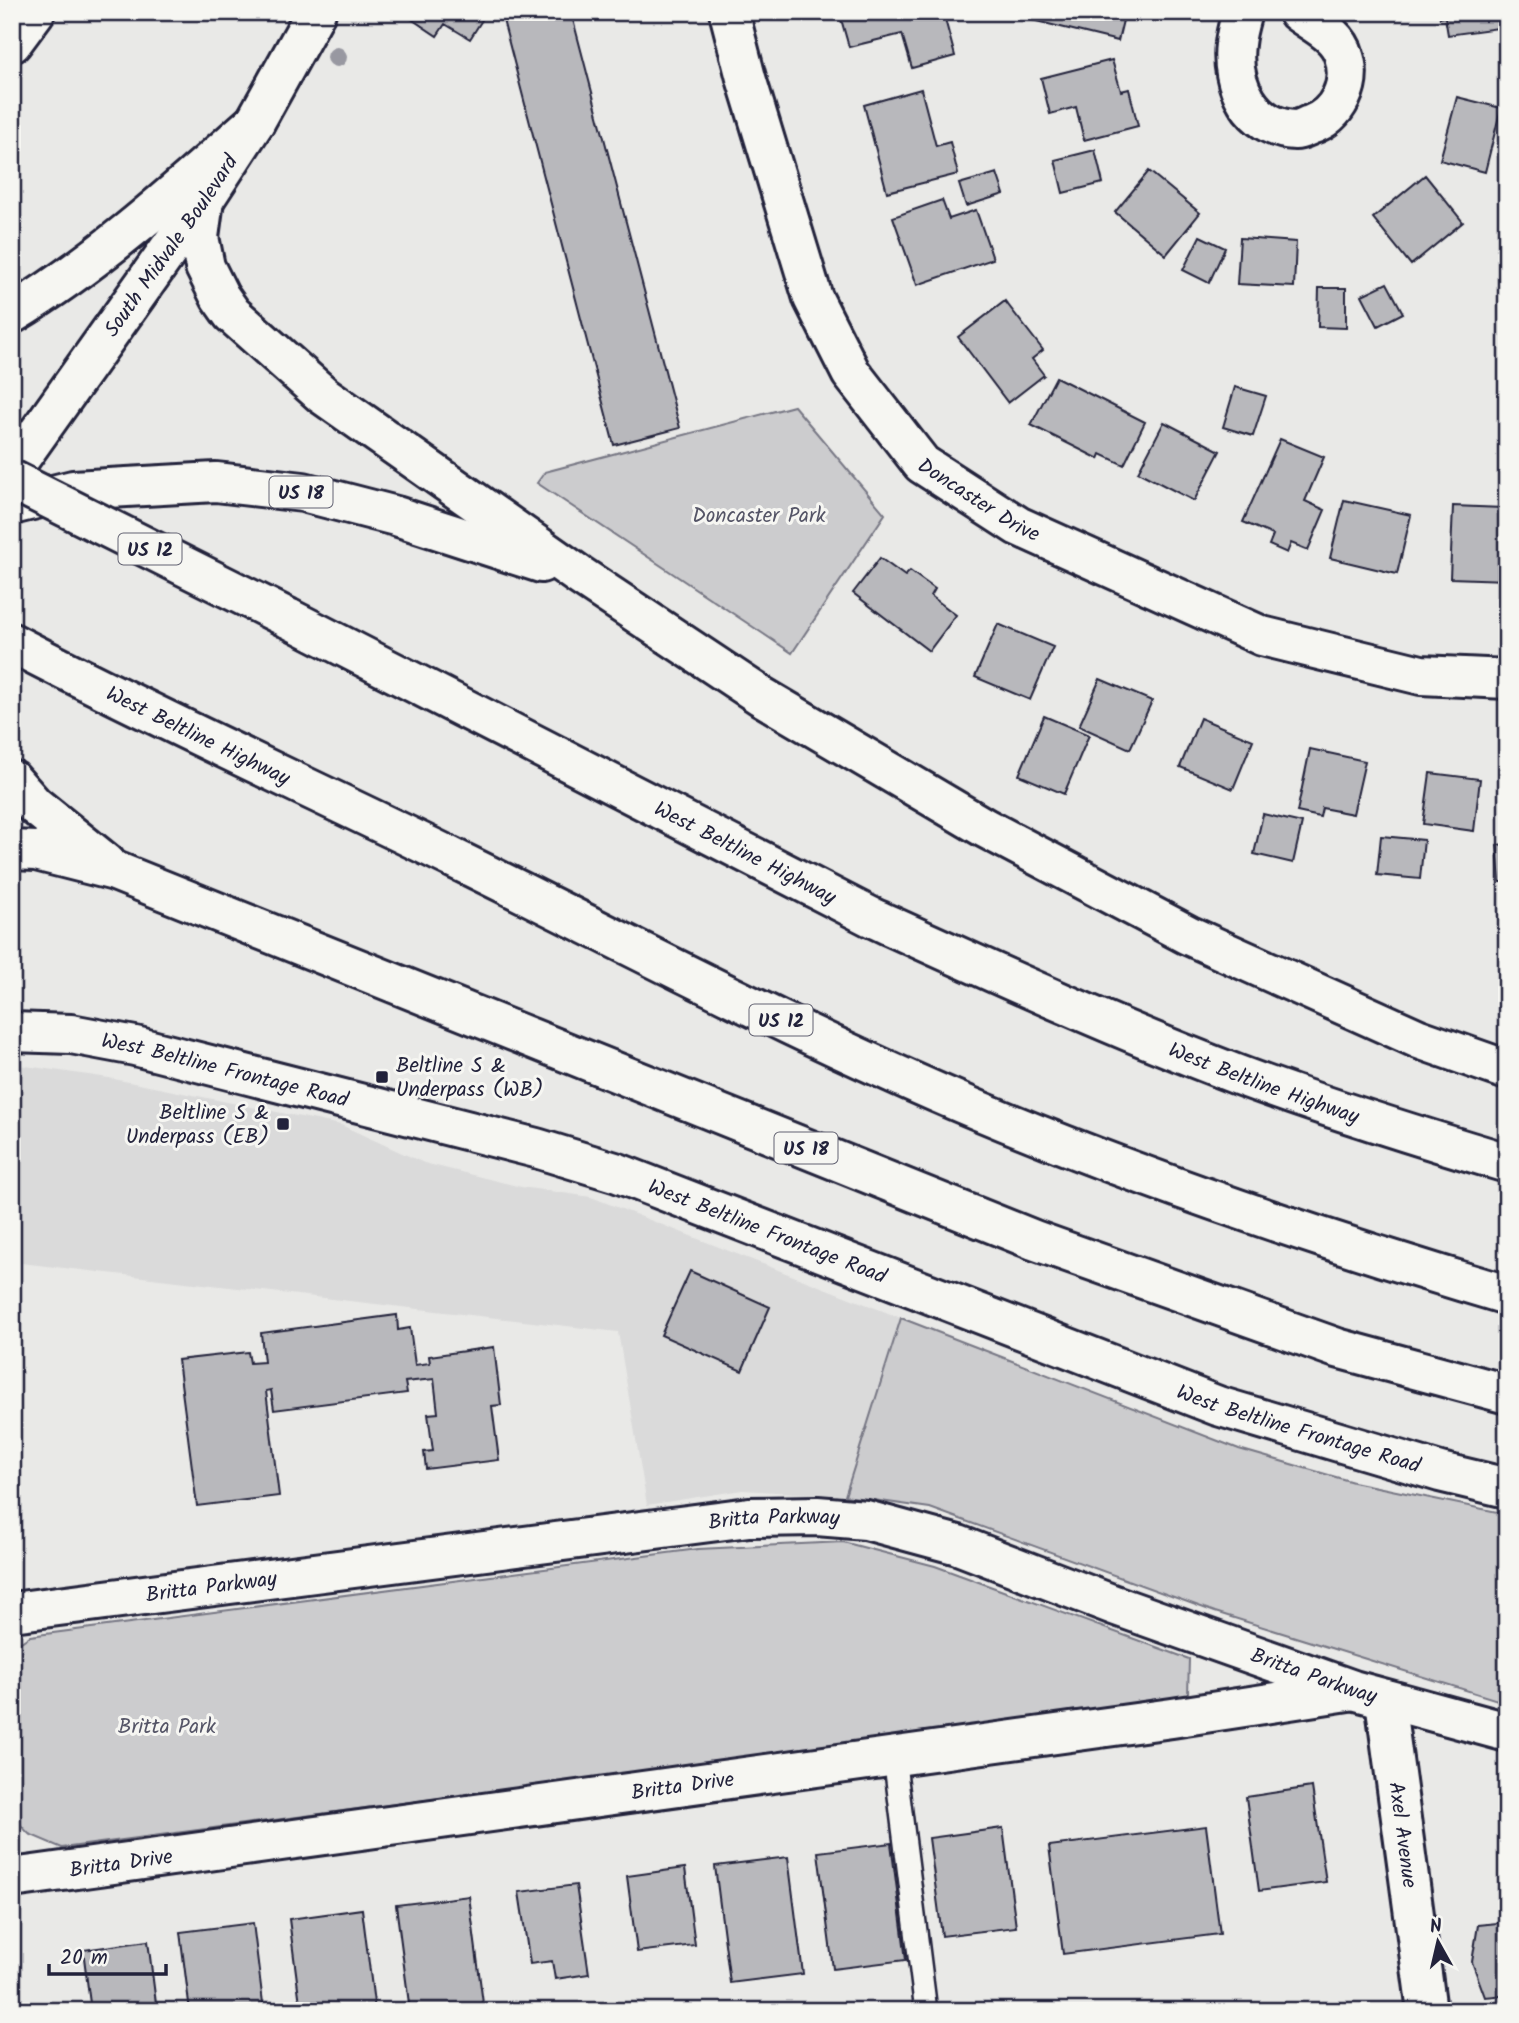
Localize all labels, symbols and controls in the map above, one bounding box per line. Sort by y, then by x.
street label: South Midvale Boulevard [96,148,248,344]
street label: Doncaster Drive [910,450,1045,552]
road number: US 18 [270,477,332,508]
park label: Doncaster Park [692,500,826,533]
road number: US 12 [118,534,182,564]
street label: West Beltline Highway [100,678,295,795]
street label: West Beltline Highway [648,793,842,914]
road number: US 12 [750,1004,812,1036]
street label: West Beltline Frontage Road [98,1025,352,1118]
street label: West Beltline Highway [1163,1034,1363,1134]
place label: Beltline S & Underpass (WB) [396,1050,543,1107]
marker: Beltline S & Underpass (WB) [374,1069,390,1085]
place label: Beltline S & Underpass (EB) [126,1097,269,1154]
marker: Beltline S & Underpass (EB) [275,1116,291,1132]
road number: US 18 [774,1132,838,1164]
street label: West Beltline Frontage Road [643,1171,892,1294]
street label: West Beltline Frontage Road [1171,1376,1424,1483]
street label: Britta Parkway [706,1501,841,1540]
street label: Britta Parkway [144,1563,279,1613]
street label: Britta Parkway [1246,1640,1381,1714]
park label: Britta Park [118,1711,216,1744]
street label: Britta Drive [629,1763,737,1810]
street label: Axel Avenue [1378,1780,1425,1891]
street label: Britta Drive [68,1841,175,1888]
north arrow [1404,1908,1474,1978]
text: N [1428,1911,1444,1943]
scale bar [49,1932,166,1976]
text: 20 m [60,1942,108,1975]

